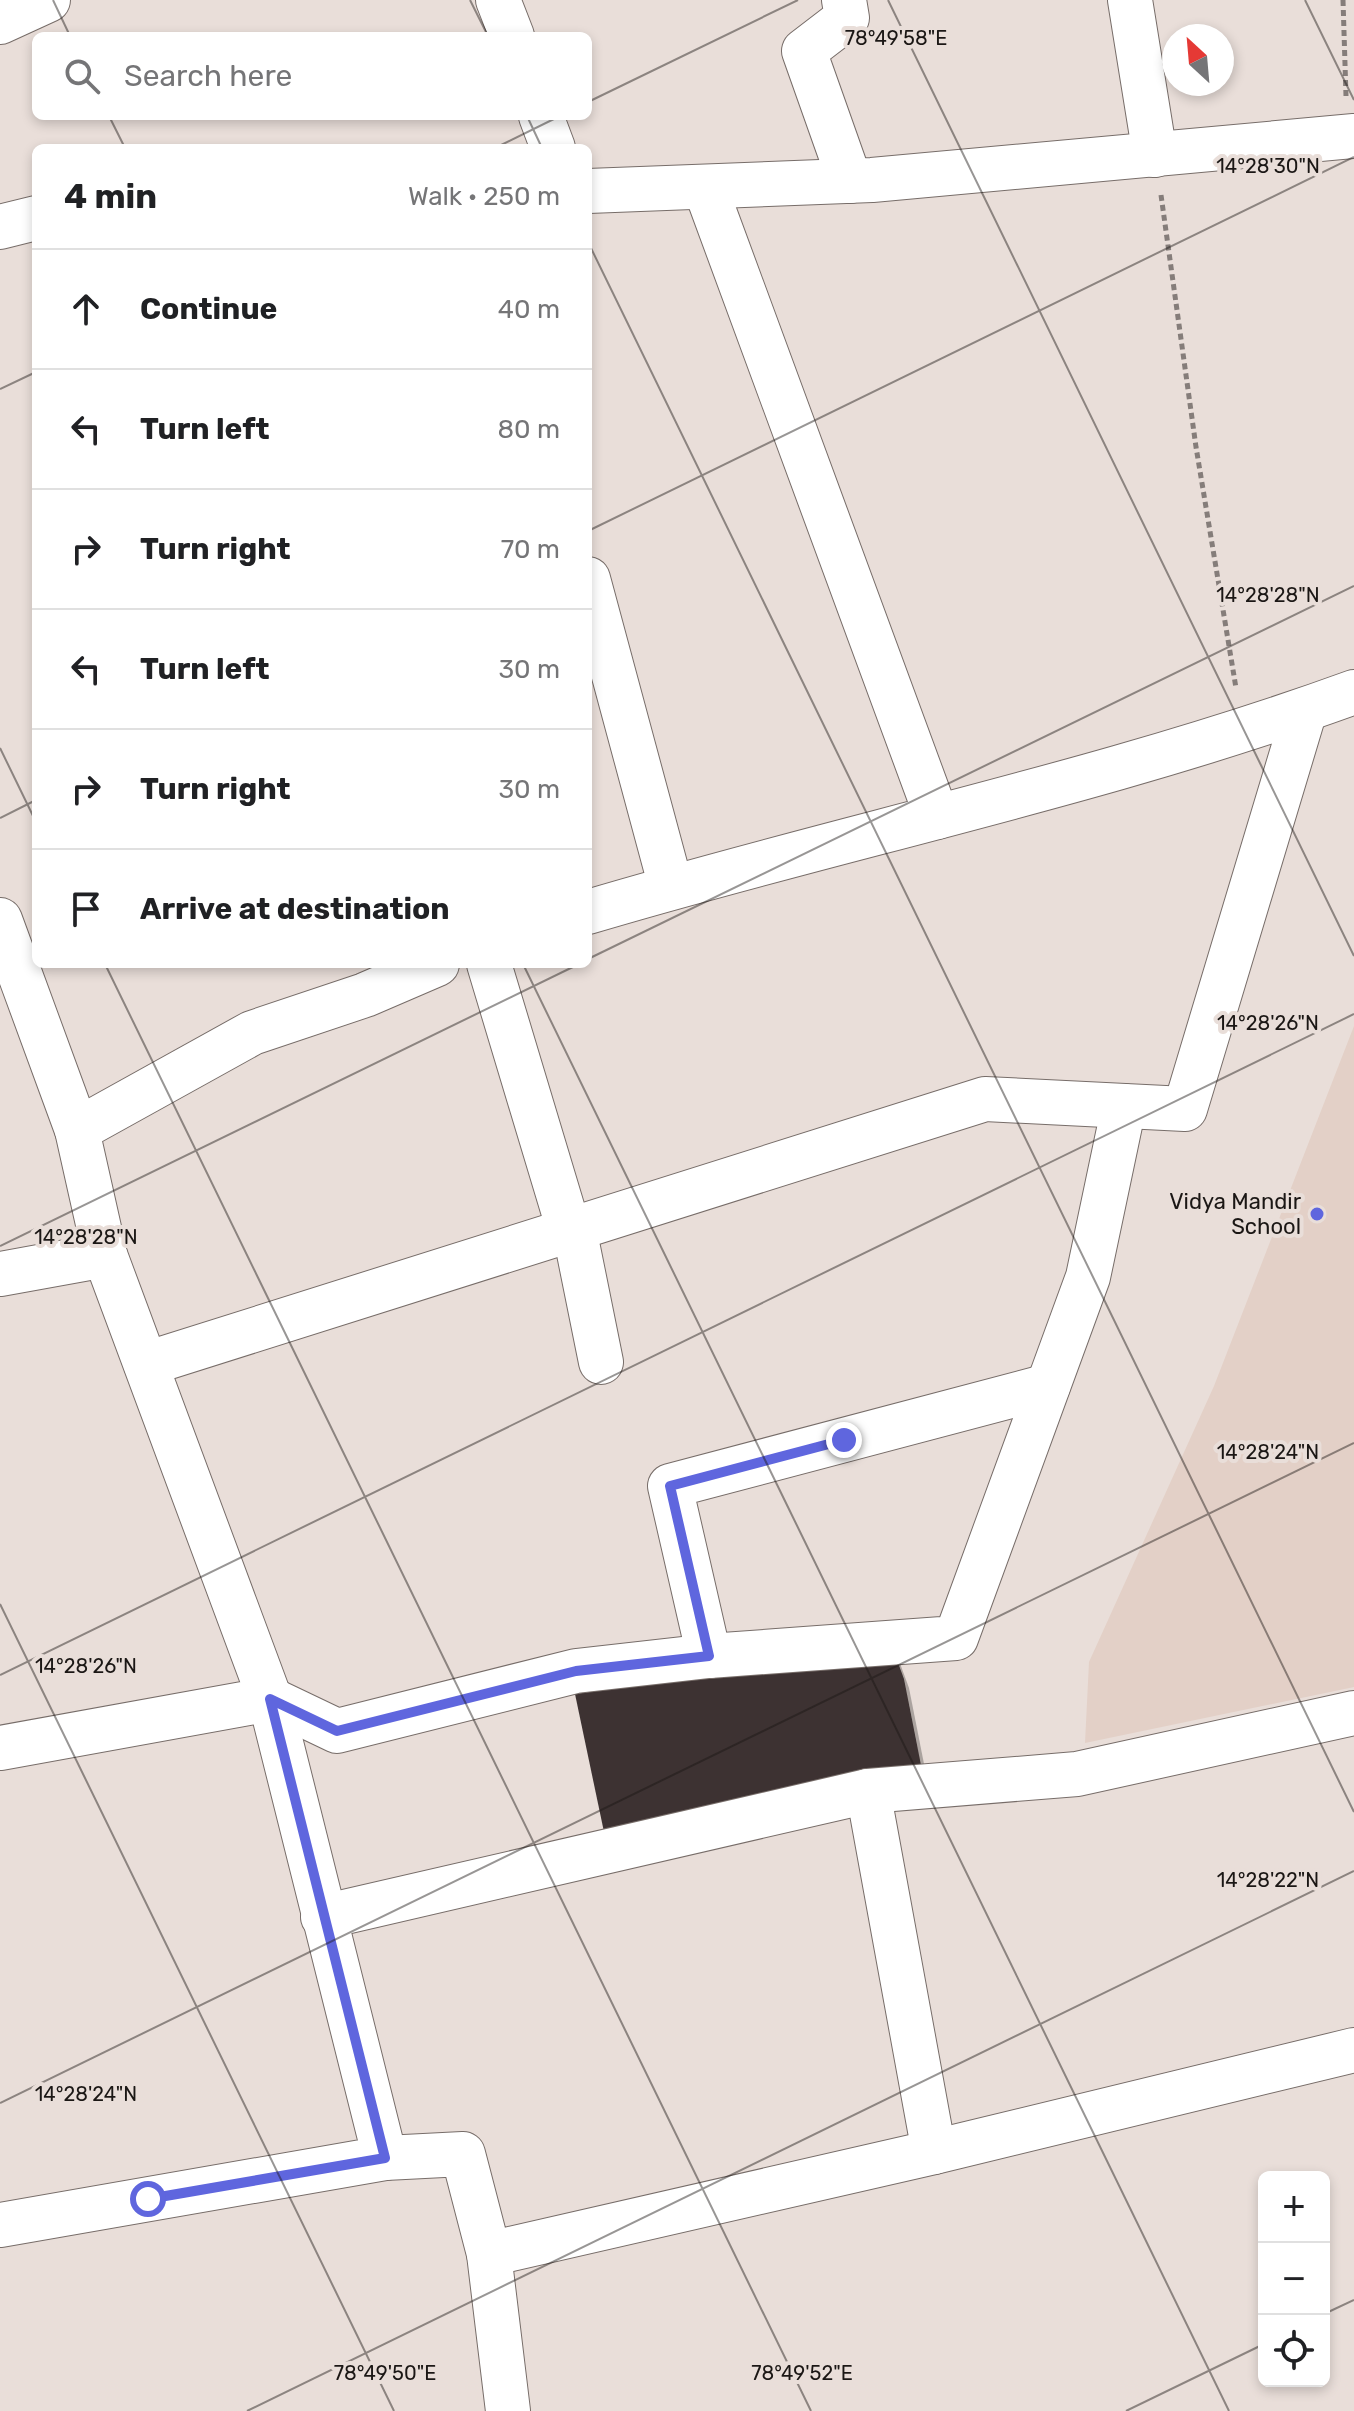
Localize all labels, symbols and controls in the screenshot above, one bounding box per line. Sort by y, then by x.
north arrow [1162,24,1234,96]
text: 78°49'58"E [845,26,947,50]
search box [32,32,592,120]
icon: search [60,54,104,98]
text: Search here [124,58,292,94]
text: 14°28'30"N [1216,154,1320,178]
text: 4 min [64,176,157,217]
text: Walk · 250 m [408,181,560,212]
icon: ahead [64,287,108,331]
text: Continue [140,291,277,327]
text: 40 m [498,294,560,325]
icon: left [64,407,108,451]
text: Turn left [140,411,270,447]
text: 80 m [497,414,560,445]
icon: right [64,527,108,571]
text: Turn right [140,531,291,567]
text: 70 m [501,534,560,565]
text: 14°28'28"N [1216,583,1320,607]
icon: left [64,647,108,691]
text: Turn left [140,651,270,687]
text: 30 m [498,654,560,685]
icon: right [64,767,108,811]
text: Turn right [140,771,291,807]
text: 30 m [498,774,560,805]
icon: arrive [64,887,108,931]
text: Arrive at destination [140,891,450,927]
text: 14°28'26"N [1217,1011,1319,1035]
place label: Vidya Mandir School [1169,1188,1302,1240]
marker: Vidya Mandir School [1308,1205,1326,1223]
text: 14°28'28"N [34,1225,138,1249]
route end [826,1422,862,1458]
text: 14°28'24"N [1217,1440,1319,1464]
text: 14°28'26"N [35,1654,137,1678]
text: 14°28'22"N [1217,1868,1319,1892]
text: 14°28'24"N [35,2082,137,2106]
map controls [1258,2171,1330,2387]
button: + [1258,2171,1330,2243]
route start [130,2181,166,2217]
button: − [1258,2243,1330,2315]
button: locate [1258,2315,1330,2387]
text: 78°49'50"E [334,2361,436,2385]
text: 78°49'52"E [751,2361,853,2385]

